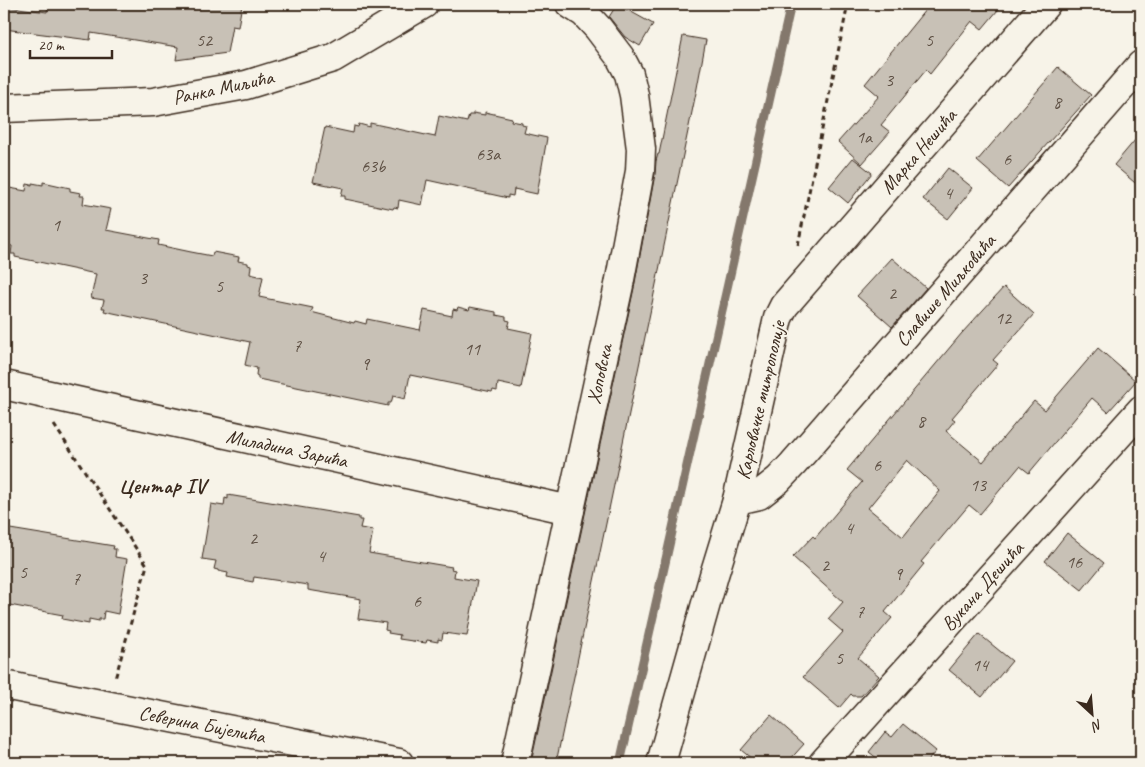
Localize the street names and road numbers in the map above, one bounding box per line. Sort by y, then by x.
street label: Ранка Миљића [170,64,277,110]
street label: Марка Нешића [875,103,963,199]
street label: Славише Миљковића [890,228,1002,352]
street label: Карловачке митрополије [730,317,791,482]
street label: Хоповска [581,340,618,406]
street label: Миладина Зарића [224,423,351,474]
street label: Вукана Дешића [936,536,1030,636]
street label: Северина Бијелића [137,700,268,749]

